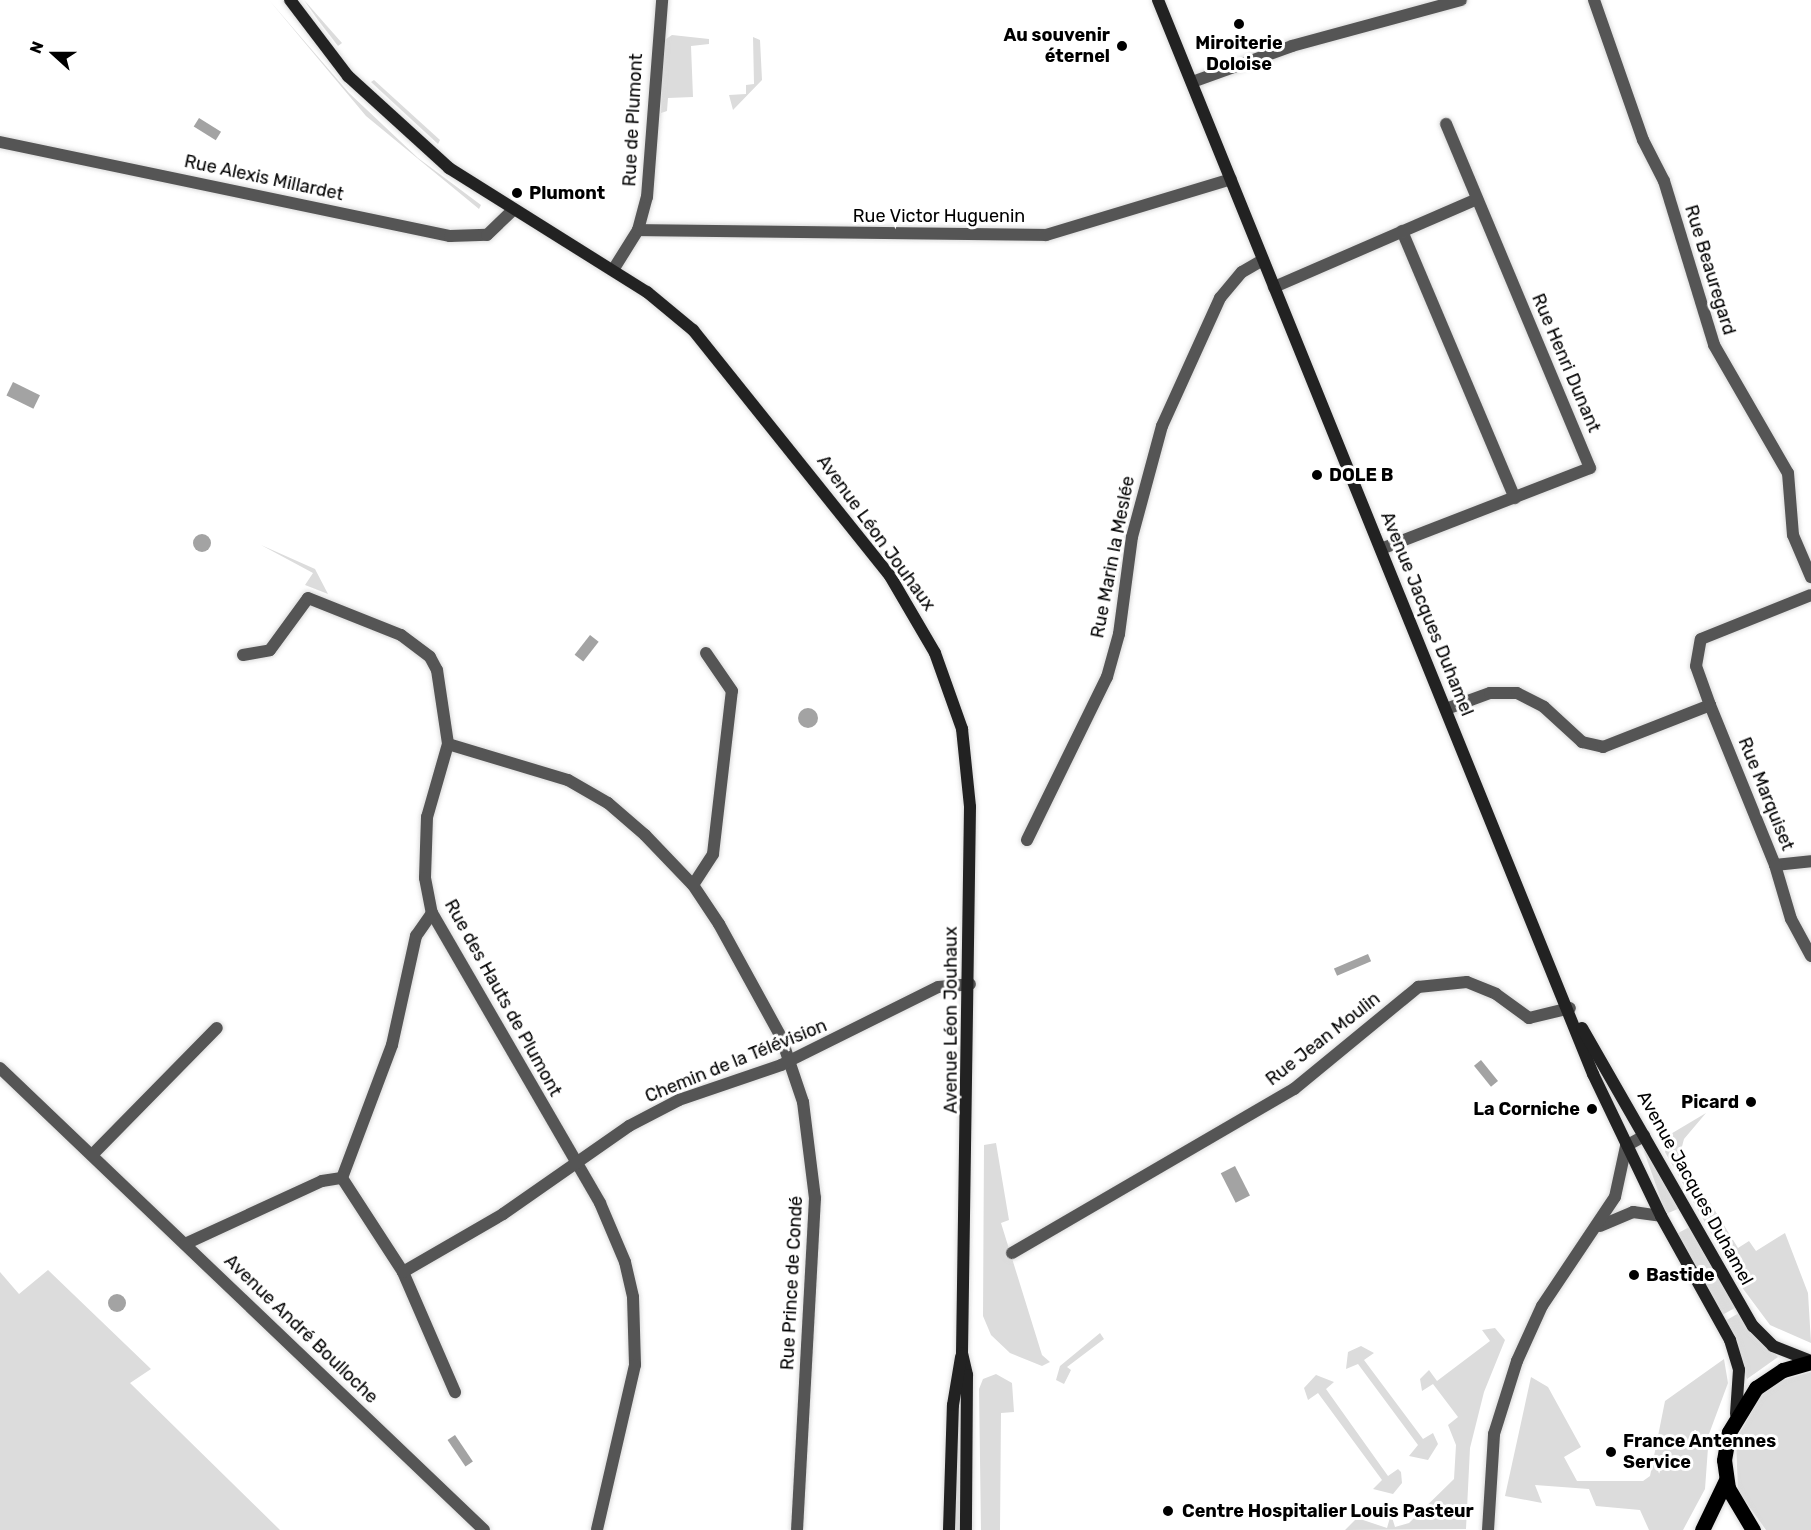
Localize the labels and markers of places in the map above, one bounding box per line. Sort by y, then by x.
marker: Miroiterie Doloise [1232,17,1246,31]
place label: Au souvenir éternel [1003,25,1110,68]
place label: Miroiterie Doloise [1195,33,1283,76]
marker: Au souvenir éternel [1115,39,1129,53]
place label: Plumont [529,182,605,204]
marker: Plumont [510,186,524,200]
place label: DOLE B [1329,464,1393,486]
marker: DOLE B [1310,468,1324,482]
place label: Picard [1681,1091,1739,1113]
marker: Picard [1744,1095,1758,1109]
place label: La Corniche [1473,1098,1580,1120]
marker: La Corniche [1585,1102,1599,1116]
place label: Bastide [1646,1264,1715,1286]
marker: Bastide [1627,1268,1641,1282]
place label: France Antennes Service [1623,1431,1777,1474]
marker: France Antennes Service [1604,1445,1618,1459]
place label: Centre Hospitalier Louis Pasteur [1182,1500,1474,1522]
marker: Centre Hospitalier Louis Pasteur [1159,1502,1177,1520]

